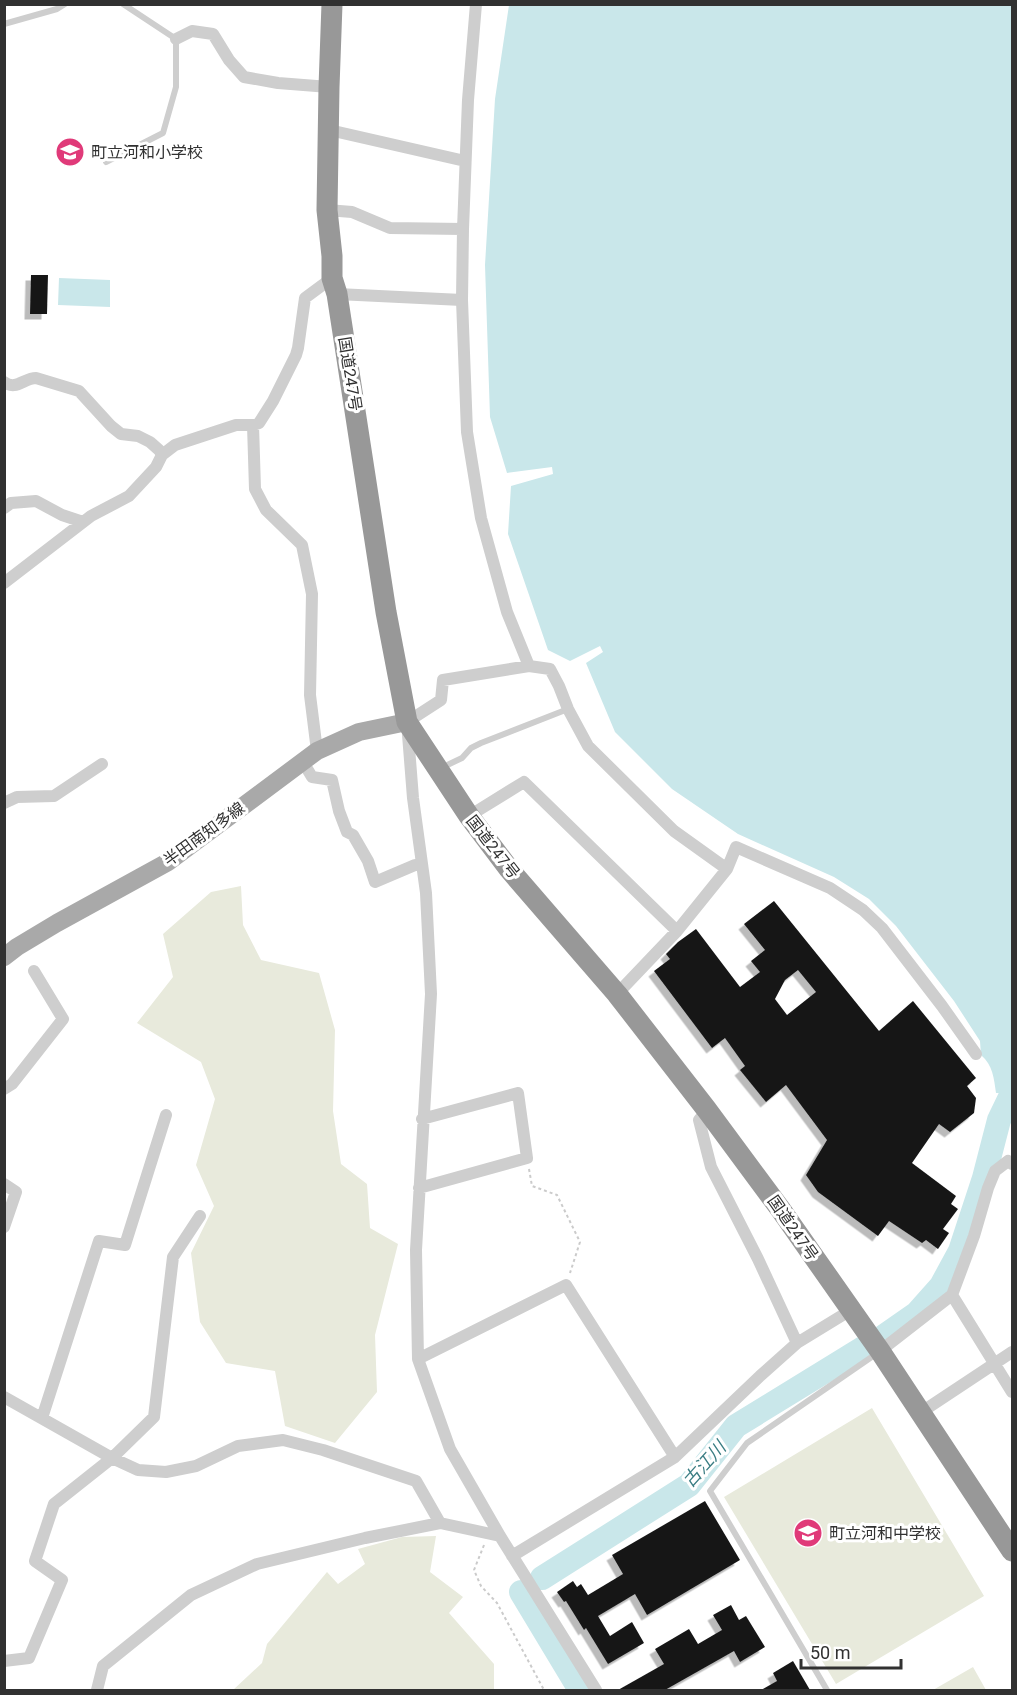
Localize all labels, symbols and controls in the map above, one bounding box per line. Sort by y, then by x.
school or university icon: 町立河和小学校 [54,136,86,168]
place label: 町立河和小学校 [91,143,203,162]
street label: 国道247号 [335,335,365,413]
street label: 半田南知多線 [160,798,248,870]
street label: 国道247号 [462,812,524,882]
street label: 国道247号 [764,1192,822,1264]
water label: 古江川 [678,1435,731,1491]
school or university icon: 町立河和中学校 [792,1517,824,1549]
place label: 町立河和中学校 [829,1524,941,1543]
scale bar [801,1632,902,1670]
text: 50 m [810,1642,850,1663]

